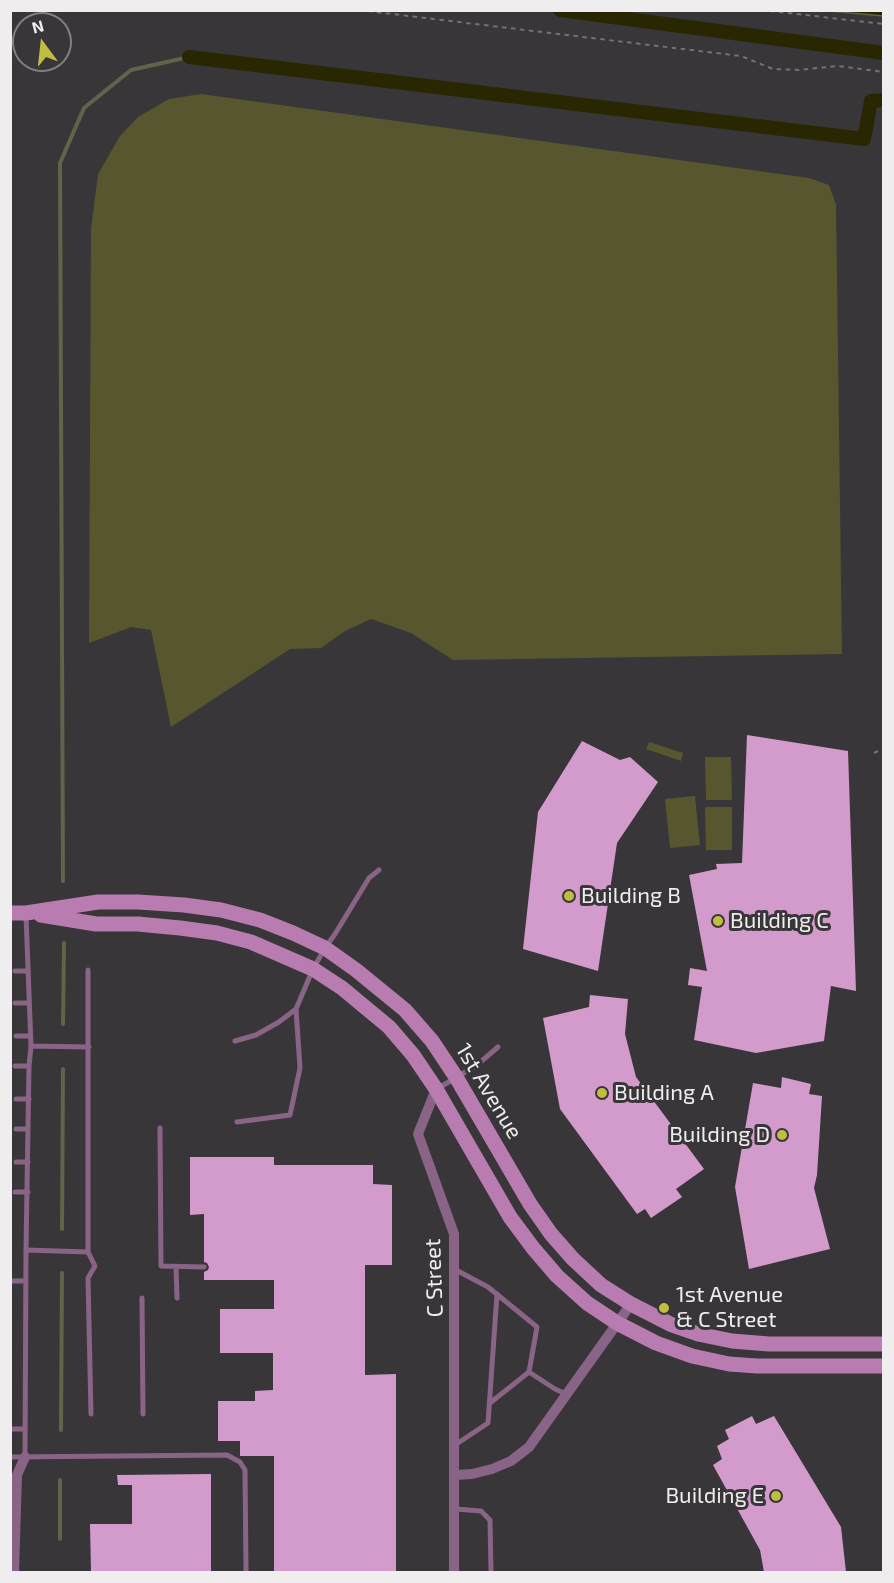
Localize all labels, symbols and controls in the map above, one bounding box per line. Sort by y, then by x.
north arrow [12,12,72,72]
text: N [30,15,46,37]
place label: Building B [581,883,681,909]
marker: Building B [562,889,576,903]
place label: Building C [730,908,829,934]
marker: Building C [711,914,725,928]
street label: 1st Avenue [450,1038,528,1144]
place label: Building A [614,1080,714,1106]
marker: Building A [595,1086,609,1100]
place label: Building D [669,1122,770,1148]
marker: Building D [775,1128,789,1142]
street label: C Street [419,1238,449,1318]
place label: 1st Avenue & C Street [676,1282,783,1334]
marker: 1st Avenue & C Street [657,1301,671,1315]
place label: Building E [665,1483,764,1509]
marker: Building E [769,1489,783,1503]

